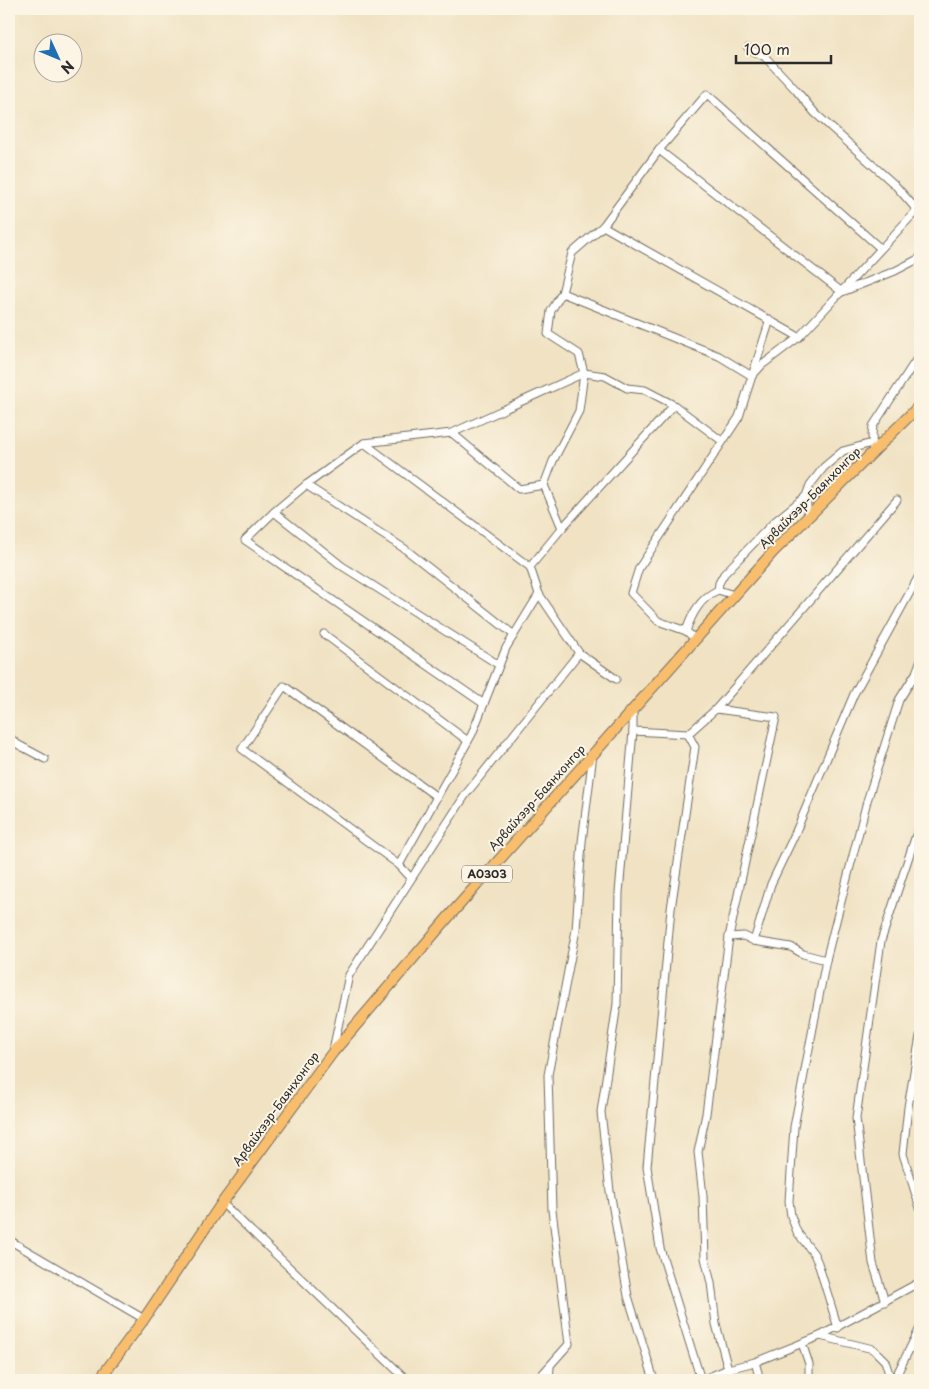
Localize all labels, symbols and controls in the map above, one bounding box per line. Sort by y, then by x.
north arrow [32,32,82,82]
scale bar [736,32,832,64]
text: 100 m [744,37,790,60]
text: N [56,56,79,79]
street label: Арвайхээр-Баянхонгор [754,442,864,552]
street label: Арвайхээр-Баянхонгор [484,740,589,855]
road number: A0303 [462,866,512,882]
street label: Арвайхээр-Баянхонгор [227,1047,323,1169]

